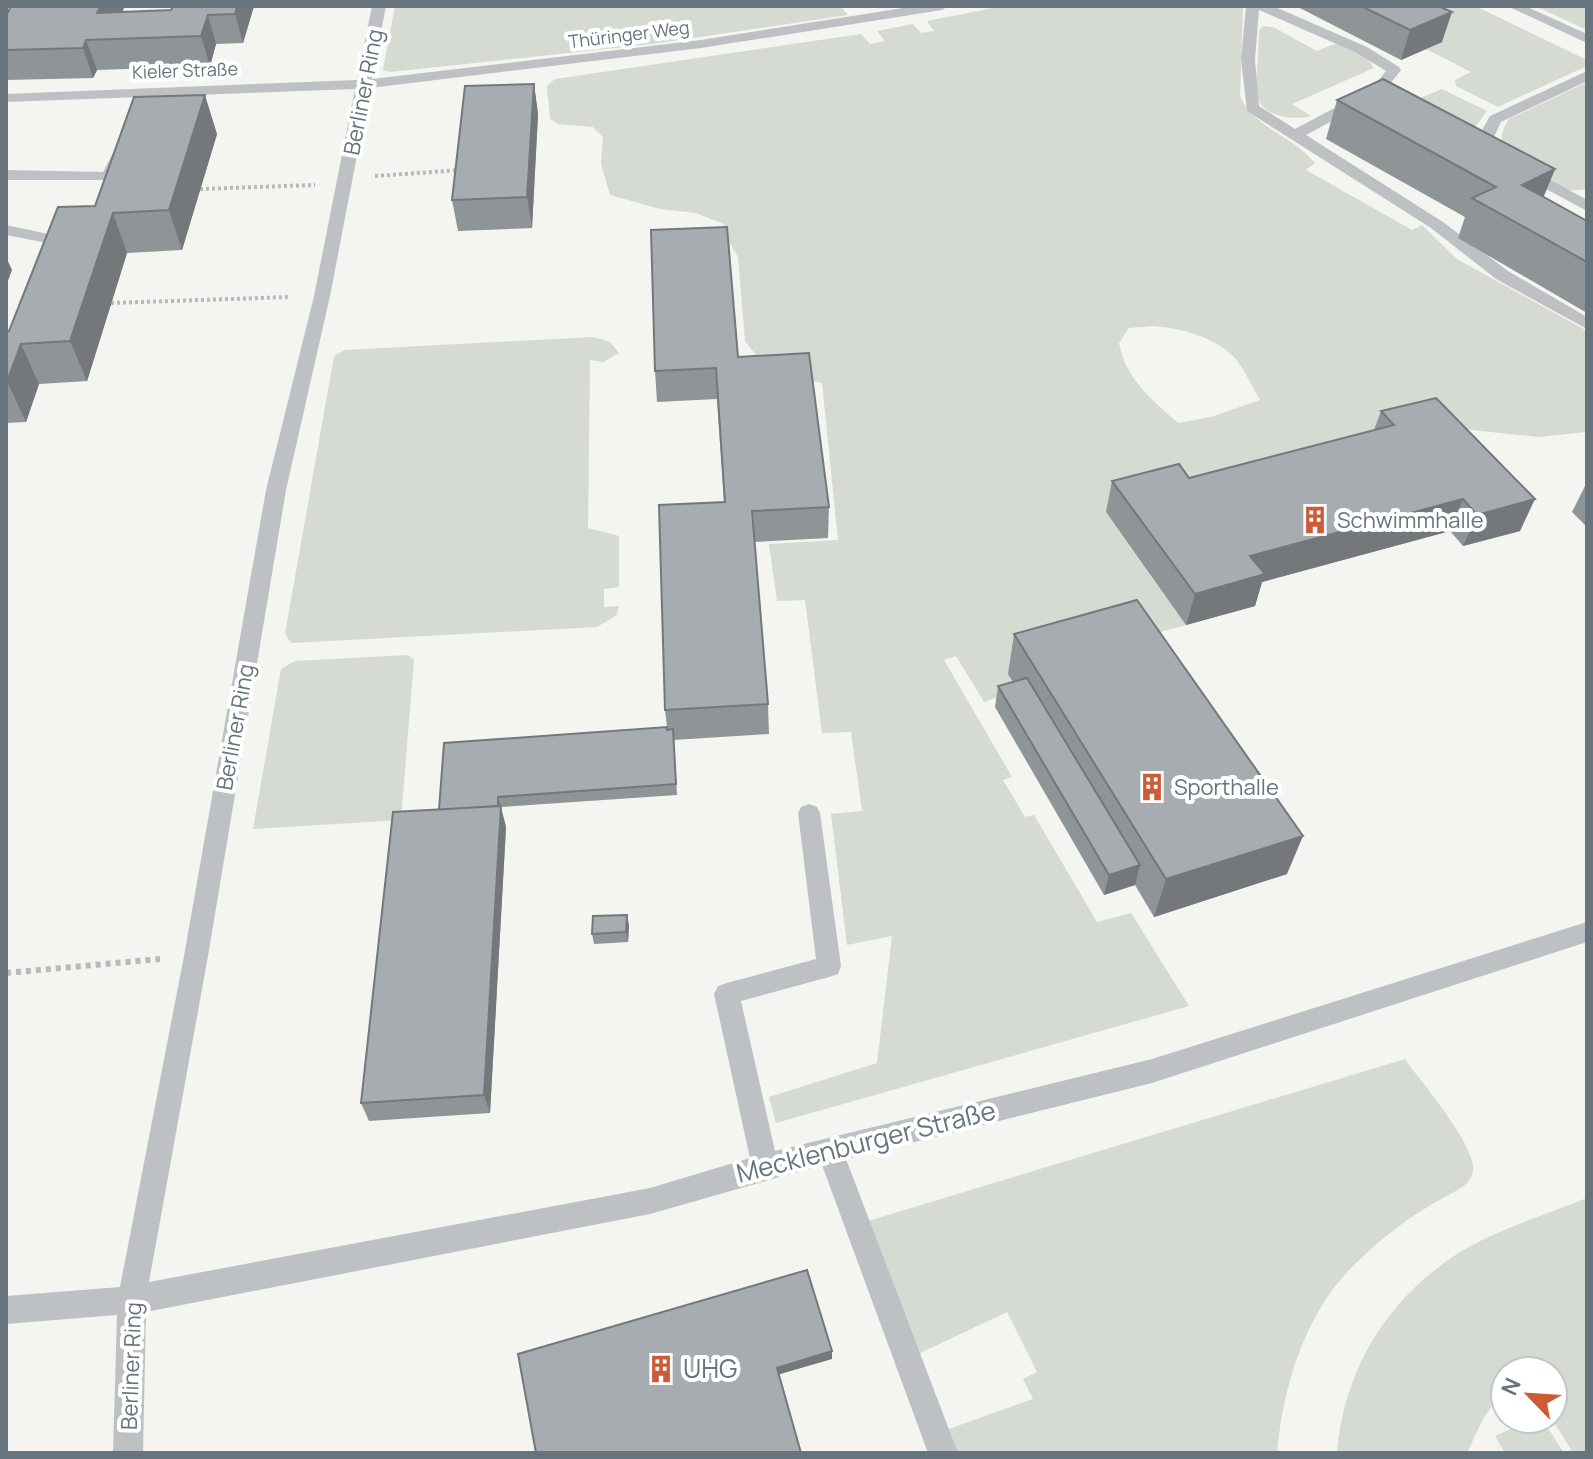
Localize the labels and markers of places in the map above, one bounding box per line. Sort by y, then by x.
building icon: Schwimmhalle [1300,505,1330,535]
place label: Schwimmhalle [1337,505,1484,535]
building icon: Sporthalle [1137,772,1167,802]
place label: Sporthalle [1174,772,1279,802]
place label: UHG [683,1350,737,1386]
building icon: UHG [646,1354,676,1384]

